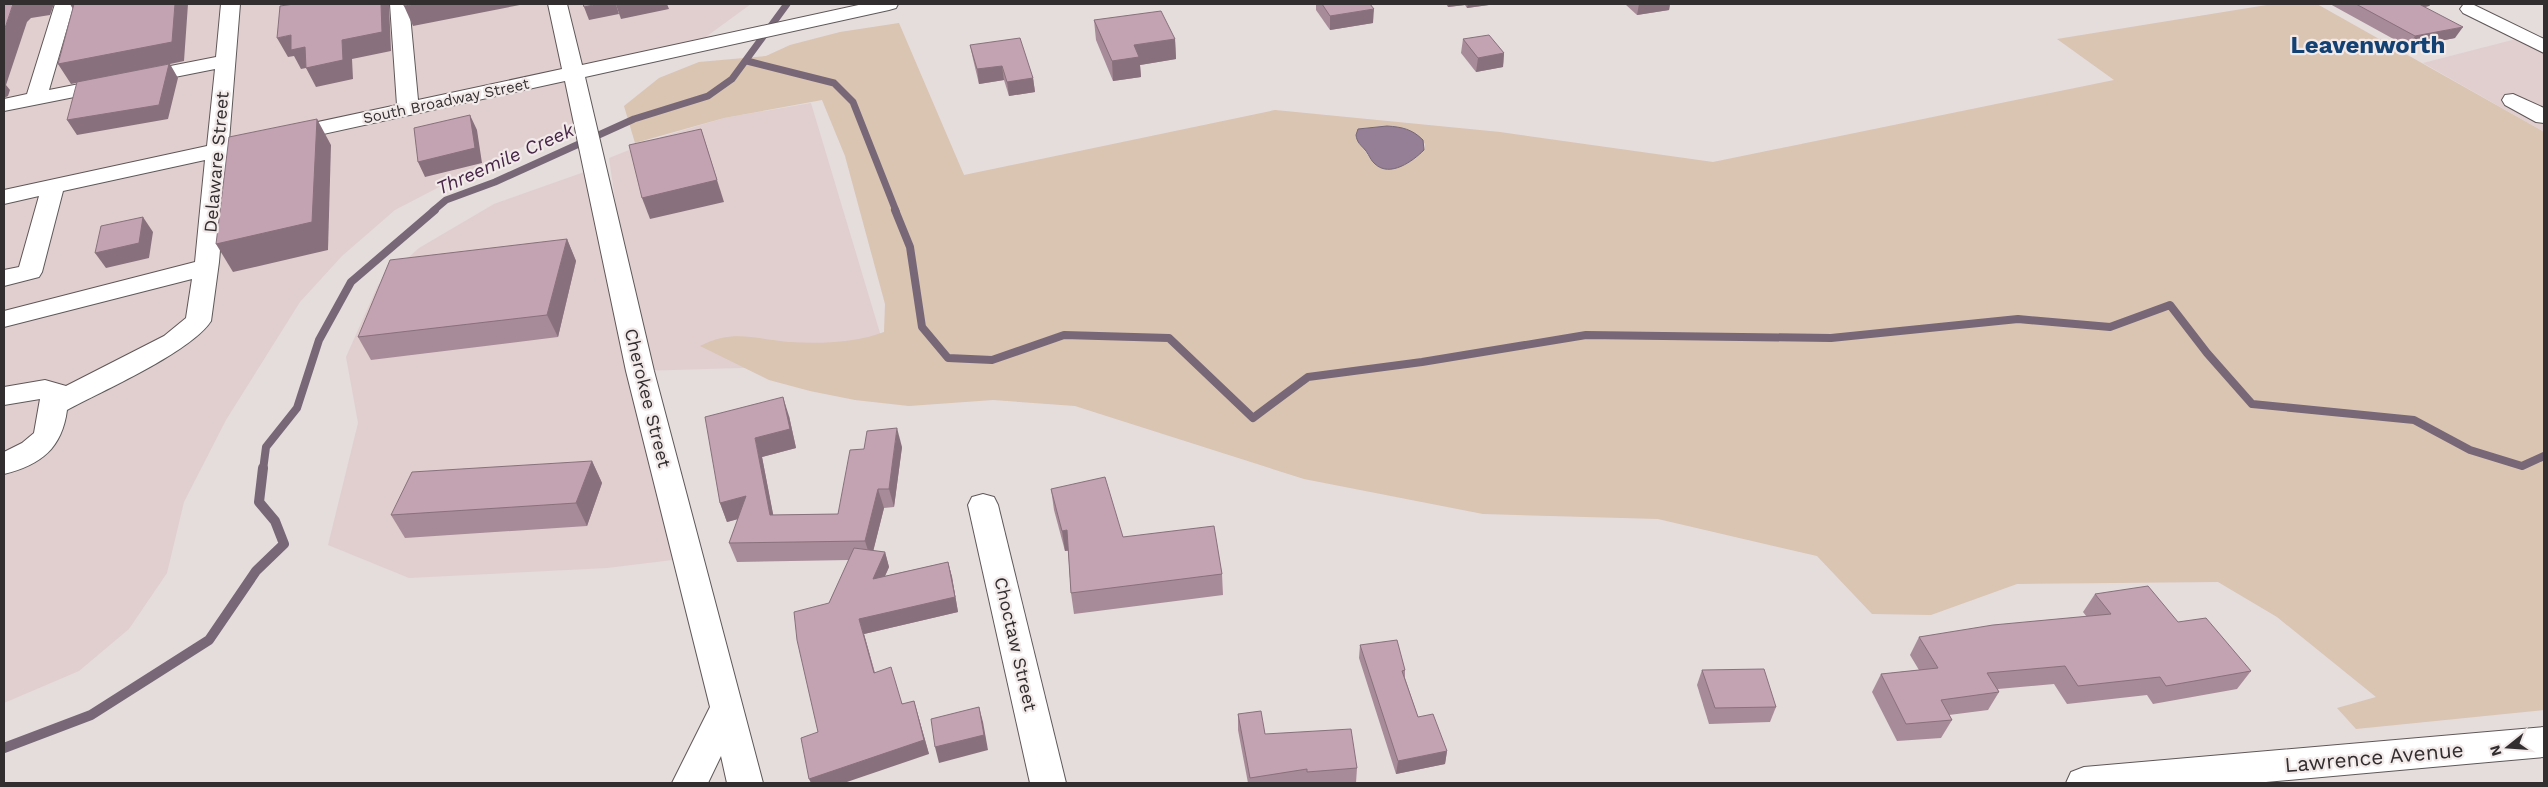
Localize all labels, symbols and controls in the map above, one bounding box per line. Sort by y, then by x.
district label: Leavenworth [2291,31,2445,59]
street label: South Broadway Street [361,74,531,127]
street label: Delaware Street [199,90,233,233]
water label: Threemile Creek [433,118,578,200]
street label: Cherokee Street [621,326,676,470]
street label: Choctaw Street [990,575,1042,713]
north arrow [2483,722,2533,772]
street label: Lawrence Avenue [2283,737,2465,777]
text: N [2486,744,2505,758]

